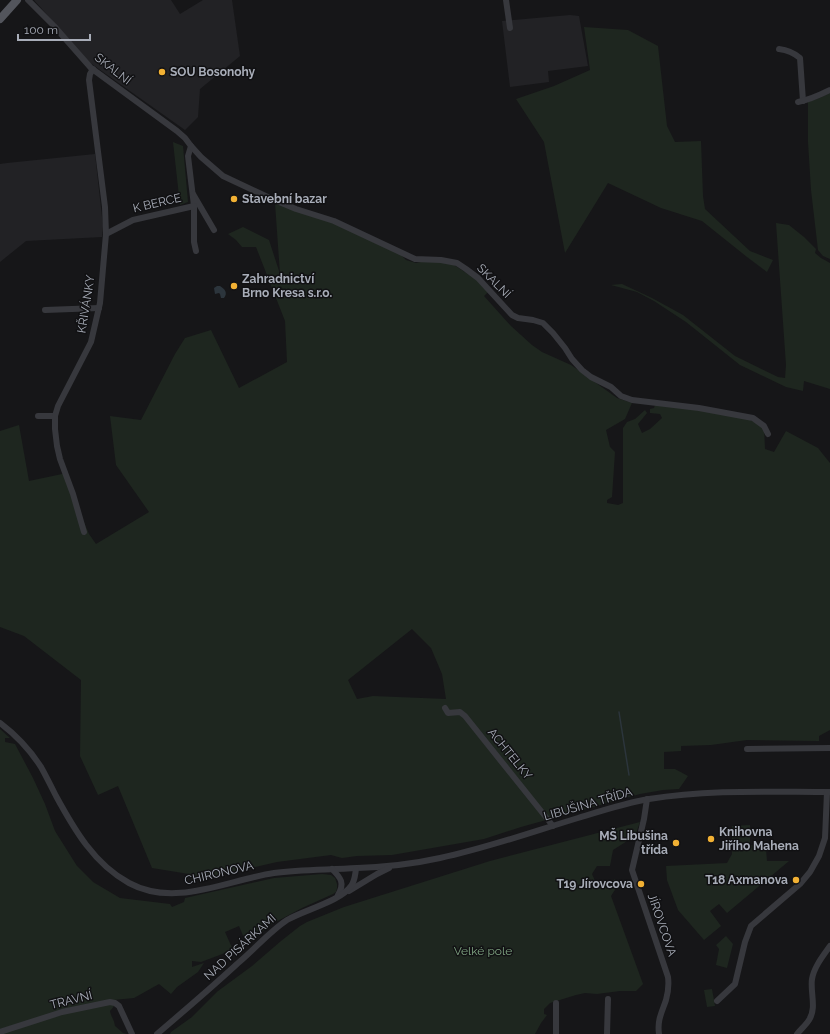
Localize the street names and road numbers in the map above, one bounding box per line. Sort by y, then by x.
street label: SKALNÍ [92,50,134,88]
street label: K BERCE [131,191,183,215]
street label: SKALNÍ [474,261,514,301]
street label: KŘIVÁNKY [74,274,98,334]
street label: ACHTELKY [485,725,535,783]
street label: LIBUŠINA TŘÍDA [542,785,634,823]
street label: CHIRONOVA [183,858,255,888]
street label: JÍROVCOVA [645,892,679,958]
street label: NAD PISÁRKAMI [201,911,279,983]
street label: TRAVNÍ [48,988,94,1012]

